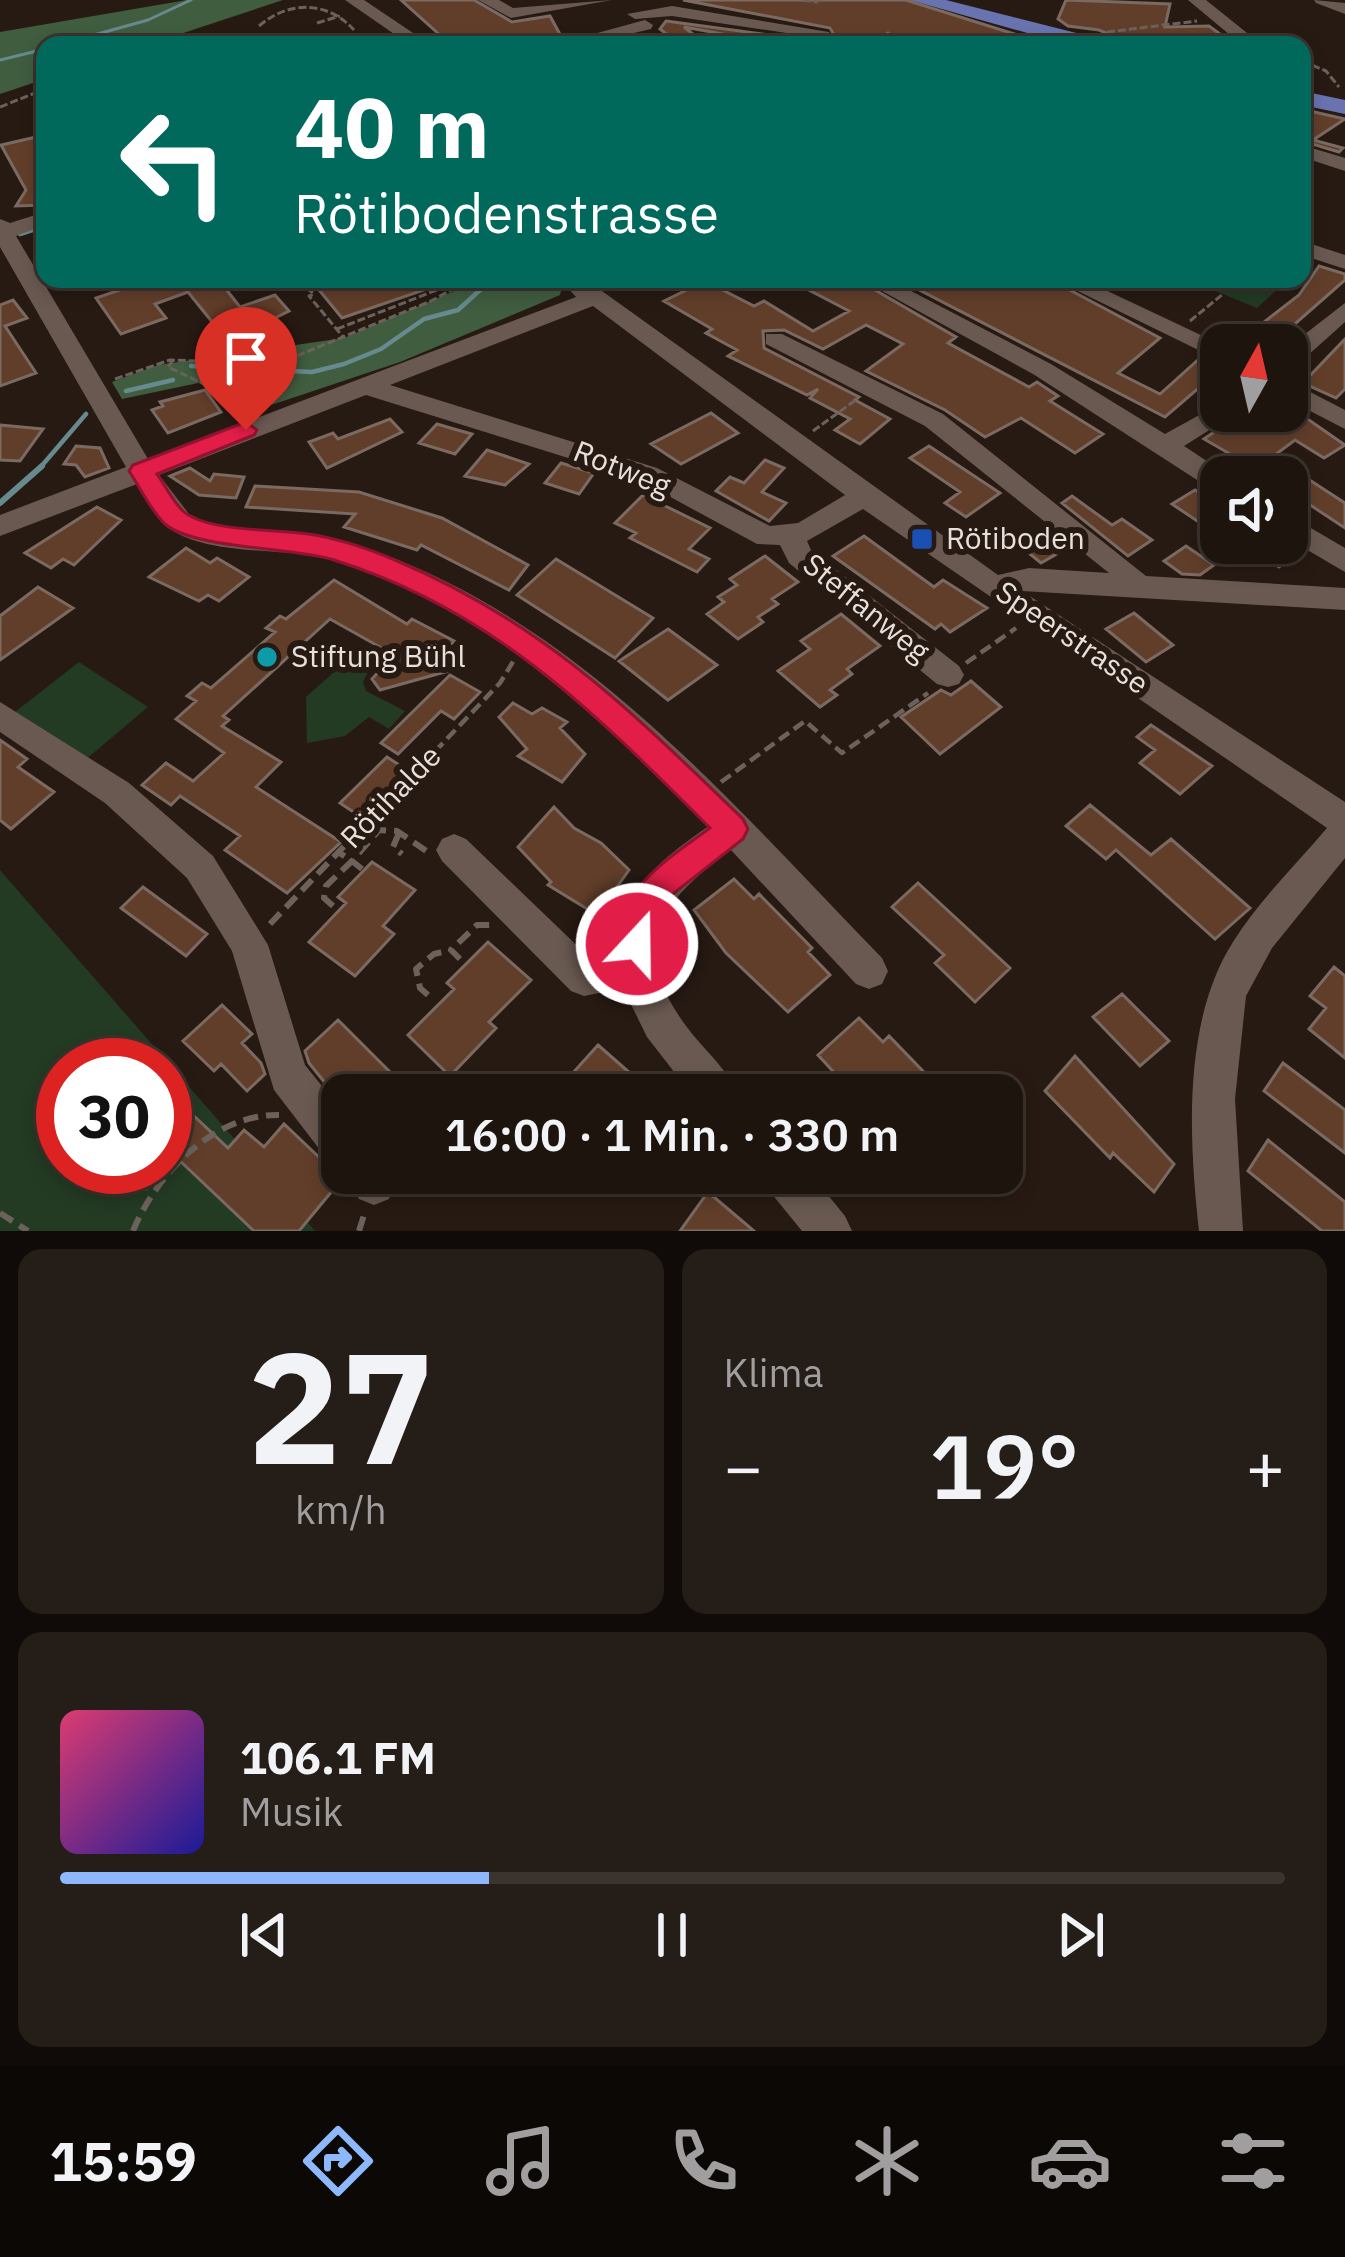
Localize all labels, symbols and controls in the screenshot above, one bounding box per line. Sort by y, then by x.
text: 40 m [294,72,490,181]
icon: left [96,84,252,240]
text: Rötibodenstrasse [294,178,719,248]
pin [195,307,297,430]
north arrow [1200,324,1308,432]
map controls [1200,324,1308,564]
icon: arrive [213,325,279,391]
street label: Rotweg [568,431,677,505]
button: sound [1200,456,1308,564]
place label: Rötiboden [946,518,1085,557]
marker: Rötiboden [909,526,935,552]
street label: Steffanweg [796,544,938,670]
street label: Speerstrasse [989,571,1157,702]
place label: Stiftung Bühl [291,636,466,675]
marker: Stiftung Bühl [254,644,280,670]
street label: Rötihalde [331,736,449,856]
position arrow [574,881,700,1007]
speed limit sign: 30 [36,1038,192,1194]
text: 16:00 · 1 Min. · 330 m [445,1105,899,1163]
text: 27 [247,1304,434,1507]
text: Klima [724,1347,823,1398]
text: 19° [929,1407,1079,1524]
text: − [724,1423,763,1509]
text: + [1245,1423,1285,1509]
text: km/h [295,1484,387,1535]
text: 106.1 FM [240,1728,436,1786]
text: Musik [240,1786,343,1837]
icon: previous [231,1902,297,1968]
icon: pause [639,1902,705,1968]
icon: next [1048,1902,1114,1968]
icon: directions [296,2119,380,2203]
icon: music [479,2119,563,2203]
icon: phone [662,2119,746,2203]
icon: climate [845,2119,929,2203]
icon: car [1028,2119,1112,2203]
icon: filters [1211,2119,1295,2203]
text: 15:59 [50,2126,197,2196]

